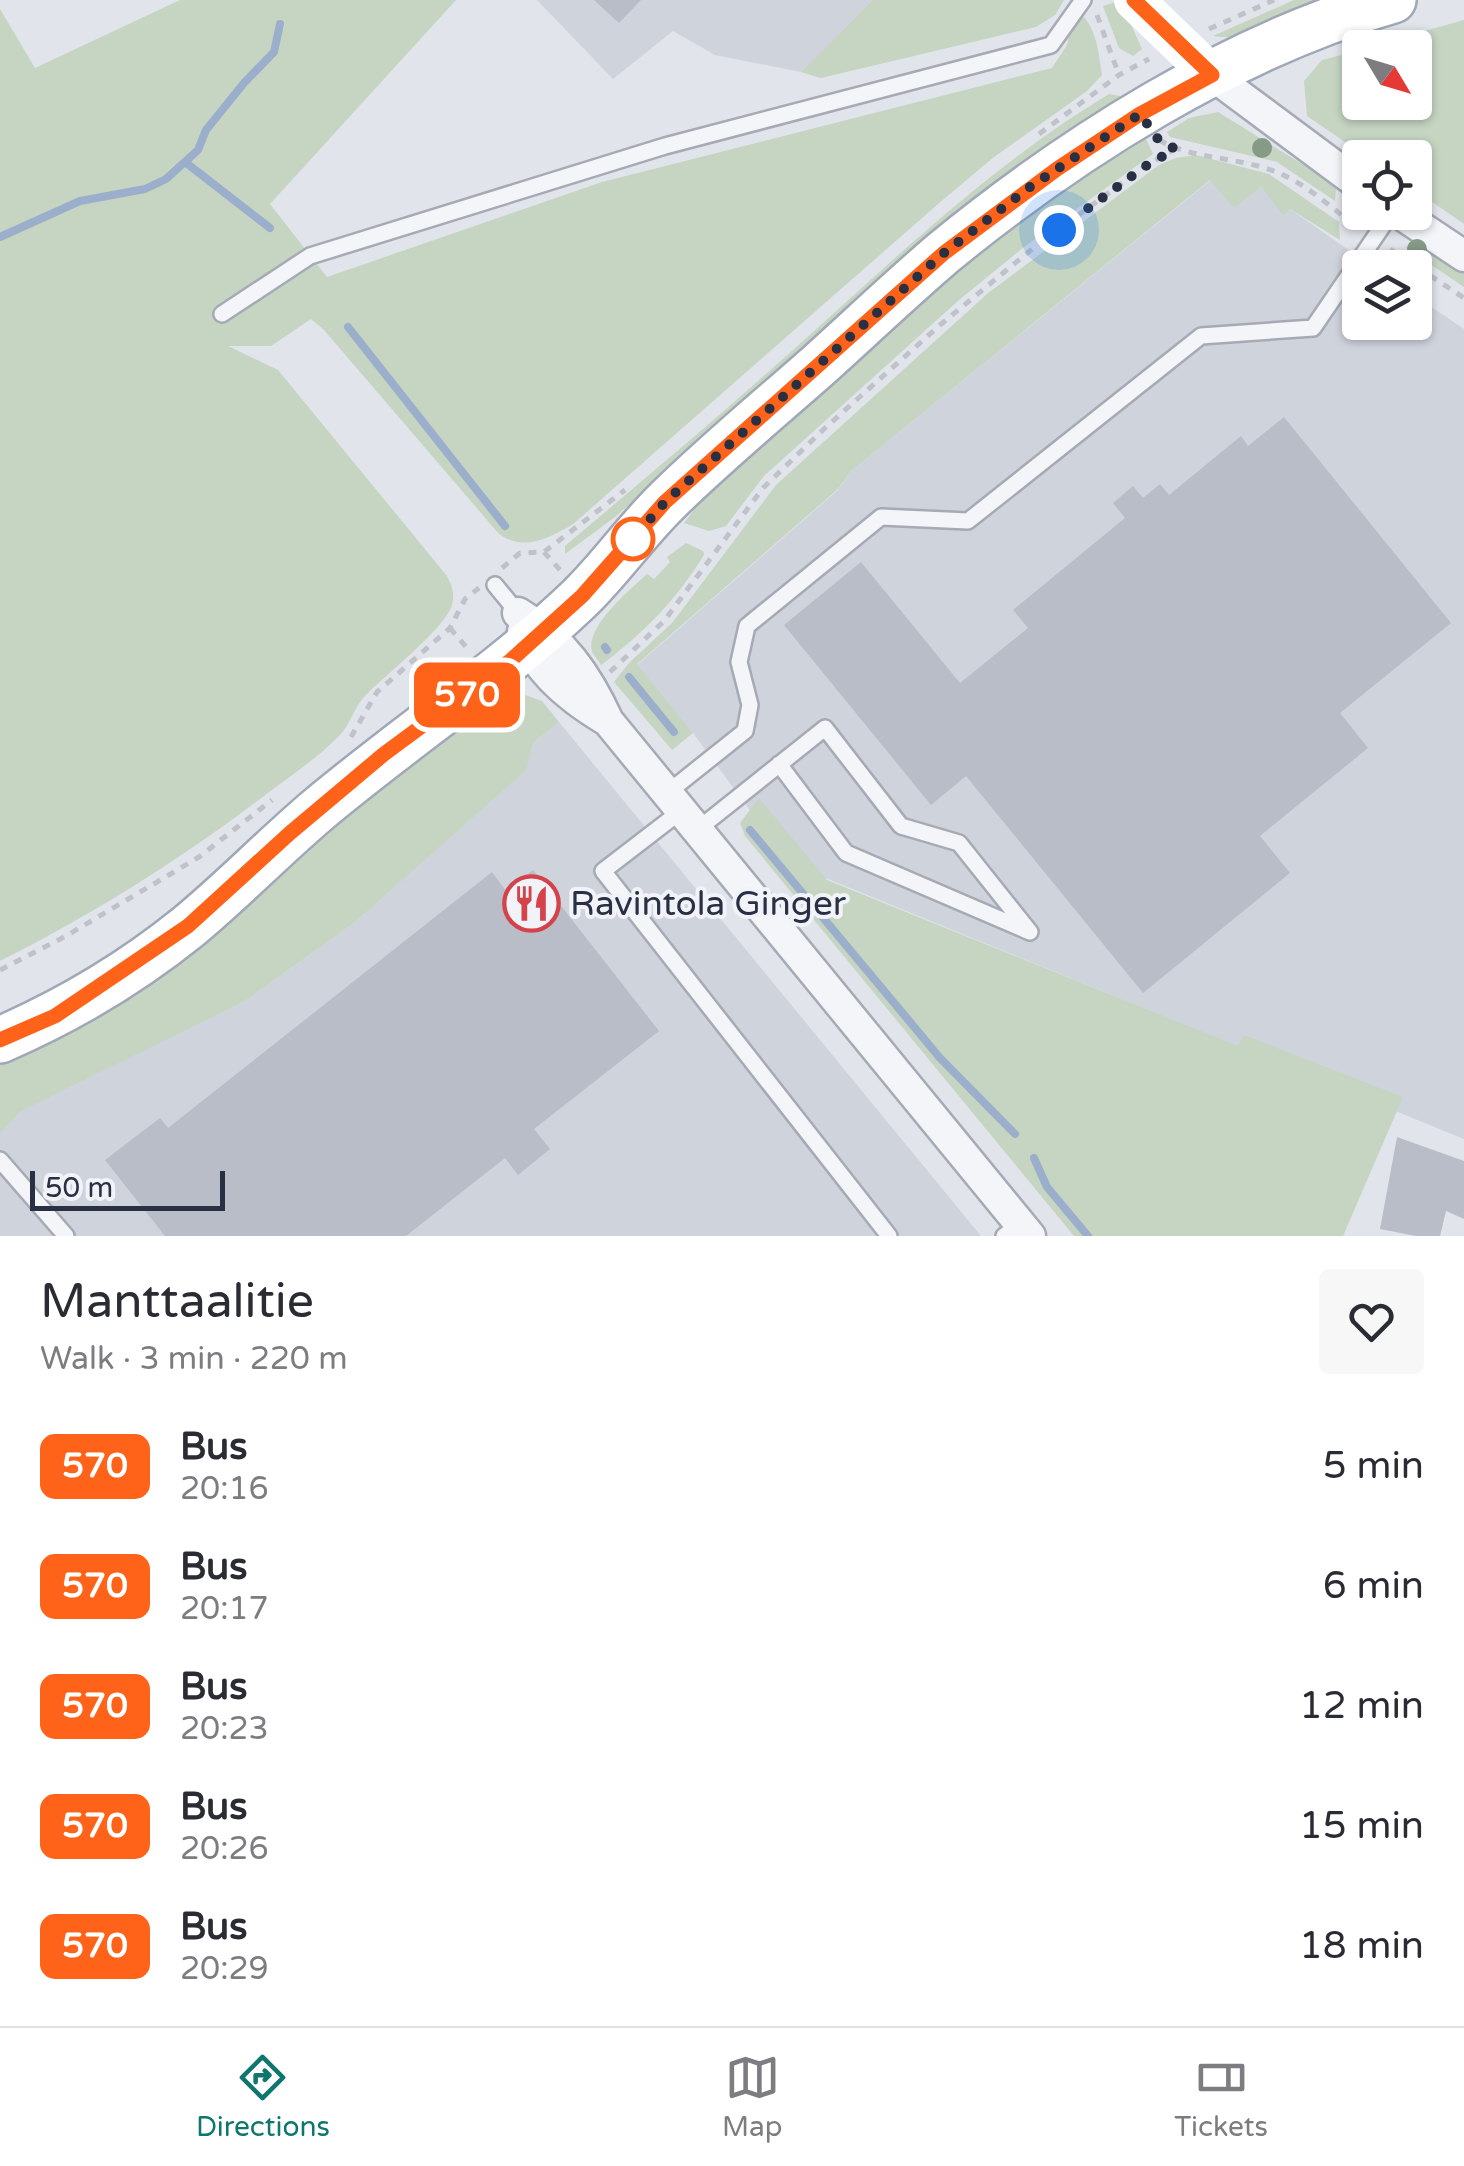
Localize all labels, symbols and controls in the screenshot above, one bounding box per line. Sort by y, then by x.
north arrow [1342,30,1432,120]
map controls [1342,30,1432,340]
button: locate [1342,140,1432,230]
your location [1034,205,1084,255]
button: layers [1342,250,1432,340]
unlabelled marker [612,518,654,560]
line badge: 570 [410,662,524,728]
text: 570 [434,674,500,716]
restaurant icon: Ravintola Ginger [501,873,561,933]
place label: Ravintola Ginger [570,883,847,925]
scale bar [30,1166,225,1210]
text: 50 m [45,1171,113,1205]
button: heart [1319,1269,1424,1374]
text: Manttaalitie [40,1273,314,1331]
text: Walk · 3 min · 220 m [40,1340,348,1378]
text: Bus [180,1424,247,1470]
text: 5 min [1323,1443,1424,1489]
text: 570 [62,1445,128,1487]
text: 20:16 [180,1470,269,1508]
text: Bus [180,1544,247,1590]
text: 6 min [1323,1563,1424,1609]
text: 570 [62,1565,128,1607]
text: 20:17 [180,1590,269,1628]
text: Bus [180,1664,247,1710]
text: 12 min [1299,1683,1424,1729]
text: 570 [62,1685,128,1727]
text: 20:23 [180,1710,269,1748]
text: Bus [180,1784,247,1830]
text: 15 min [1299,1803,1424,1849]
text: 570 [62,1805,128,1847]
text: 20:26 [180,1830,269,1868]
text: Bus [180,1904,247,1950]
text: 18 min [1299,1923,1424,1969]
text: 570 [62,1925,128,1967]
text: 20:29 [180,1950,269,1988]
tab: Directions [196,2050,330,2144]
tab: Map [722,2050,782,2144]
tab: Tickets [1174,2050,1268,2144]

